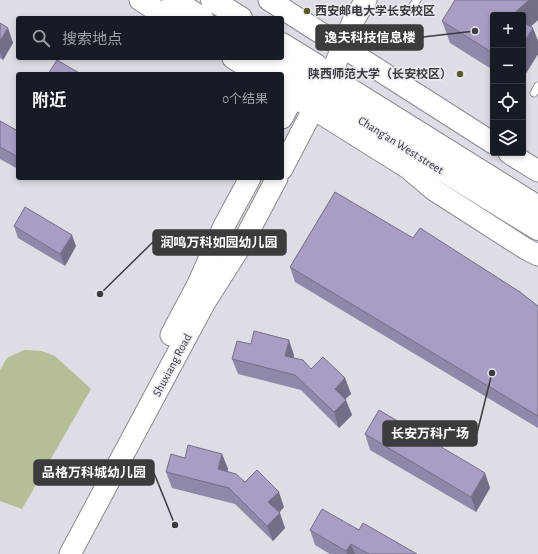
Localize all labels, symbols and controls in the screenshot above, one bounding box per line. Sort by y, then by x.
place label: 西安邮电大学长安校区 [315,4,435,17]
marker: 西安邮电大学长安校区 [302,6,312,16]
map controls [490,12,526,156]
button: + [490,12,526,48]
search box [16,16,284,60]
callout: 逸夫科技信息楼 [316,25,423,50]
icon: search [30,27,52,49]
text: 逸夫科技信息楼 [324,30,416,45]
text: 搜索地点 [62,32,122,47]
button: − [490,48,526,84]
place label: 陕西师范大学（长安校区） [308,67,452,80]
marker: 陕西师范大学（长安校区） [455,69,465,79]
button: locate [490,84,526,120]
text: 附近 [32,92,66,109]
text: 0个结果 [222,93,268,106]
street label: Chang'an West street [356,114,446,176]
button: layers [490,120,526,156]
callout: 润鸣万科如园幼儿园 [153,230,286,255]
text: 润鸣万科如园幼儿园 [160,235,278,250]
street label: Shuxiang Road [150,332,194,398]
callout: 长安万科广场 [383,421,477,446]
text: 长安万科广场 [391,426,469,441]
callout: 品格万科城幼儿园 [34,460,154,485]
text: 品格万科城幼儿园 [42,465,146,480]

